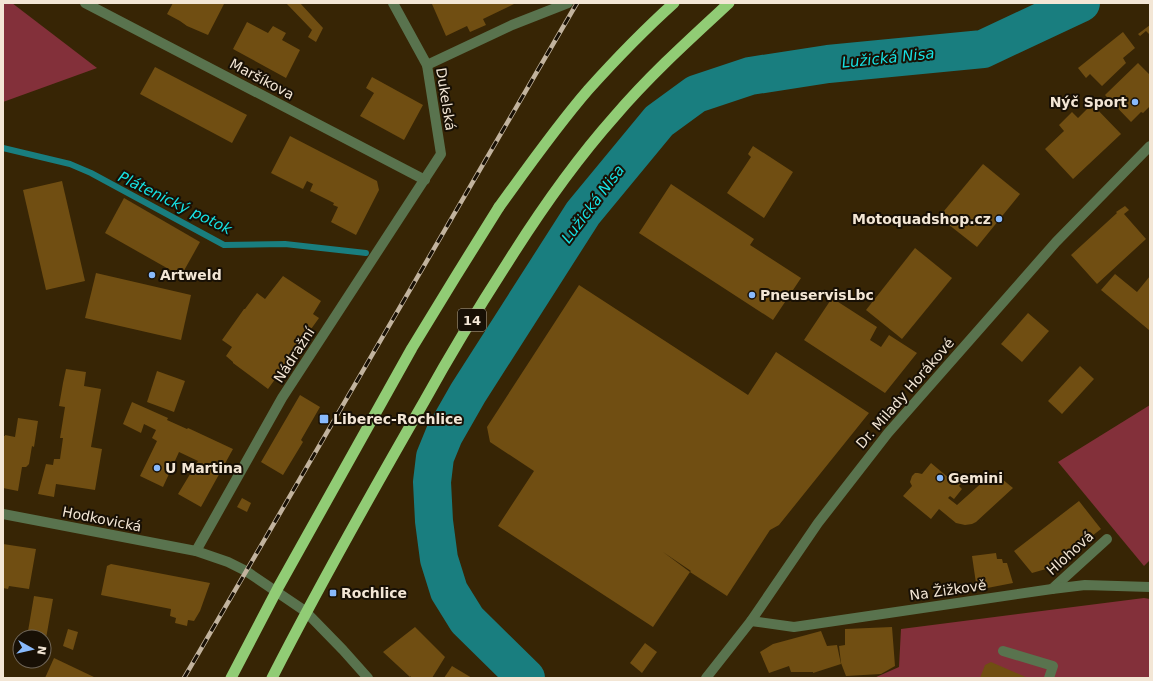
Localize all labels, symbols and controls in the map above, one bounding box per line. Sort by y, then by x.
water label: Lužická Nisa [841,44,935,72]
street label: Maršíkova [227,55,297,103]
street label: Dukelská [433,66,459,132]
place label: Nýč Sport [1050,94,1127,110]
marker: Nýč Sport [1130,97,1140,107]
water label: Lužická Nisa [558,161,628,247]
water label: Plátenický potok [115,168,236,239]
place label: Motoquadshop.cz [852,211,991,227]
marker: Motoquadshop.cz [994,214,1004,224]
place label: Artweld [160,267,222,283]
marker: Artweld [147,270,157,280]
place label: PneuservisLbc [760,287,874,303]
marker: PneuservisLbc [747,290,757,300]
road number: 14 [458,309,486,331]
street label: Nádražní [270,324,318,386]
street label: Dr. Milady Horákové [853,335,957,451]
place label: Liberec-Rochlice [333,411,463,427]
marker: Liberec-Rochlice [318,413,330,425]
place label: U Martina [165,460,242,476]
marker: U Martina [152,463,162,473]
place label: Gemini [948,470,1003,486]
marker: Gemini [935,473,945,483]
street label: Hodkovická [61,503,143,535]
street label: Hlohová [1043,528,1097,578]
street label: Na Žižkově [908,576,987,603]
place label: Rochlice [341,585,407,601]
marker: Rochlice [328,588,338,598]
north arrow [12,629,52,669]
text: N [34,645,48,656]

